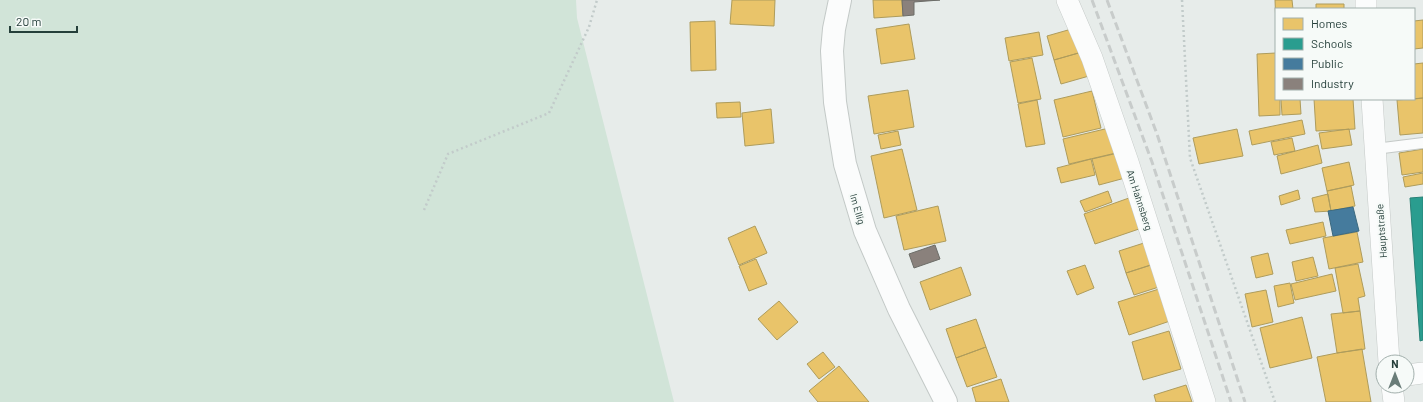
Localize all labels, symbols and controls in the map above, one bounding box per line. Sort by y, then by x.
scale bar [10,8,77,34]
legend [1275,8,1415,100]
text: 20 m [16,14,42,28]
text: Homes [1311,16,1348,30]
text: Schools [1311,36,1352,50]
text: Public [1311,56,1343,70]
text: Industry [1311,76,1354,90]
street label: Am Hahnsberg [1125,168,1155,232]
street label: Im Ellig [848,192,868,226]
street label: Hauptstraße [1373,204,1389,258]
north arrow [1375,354,1415,394]
text: N [1391,357,1399,370]

